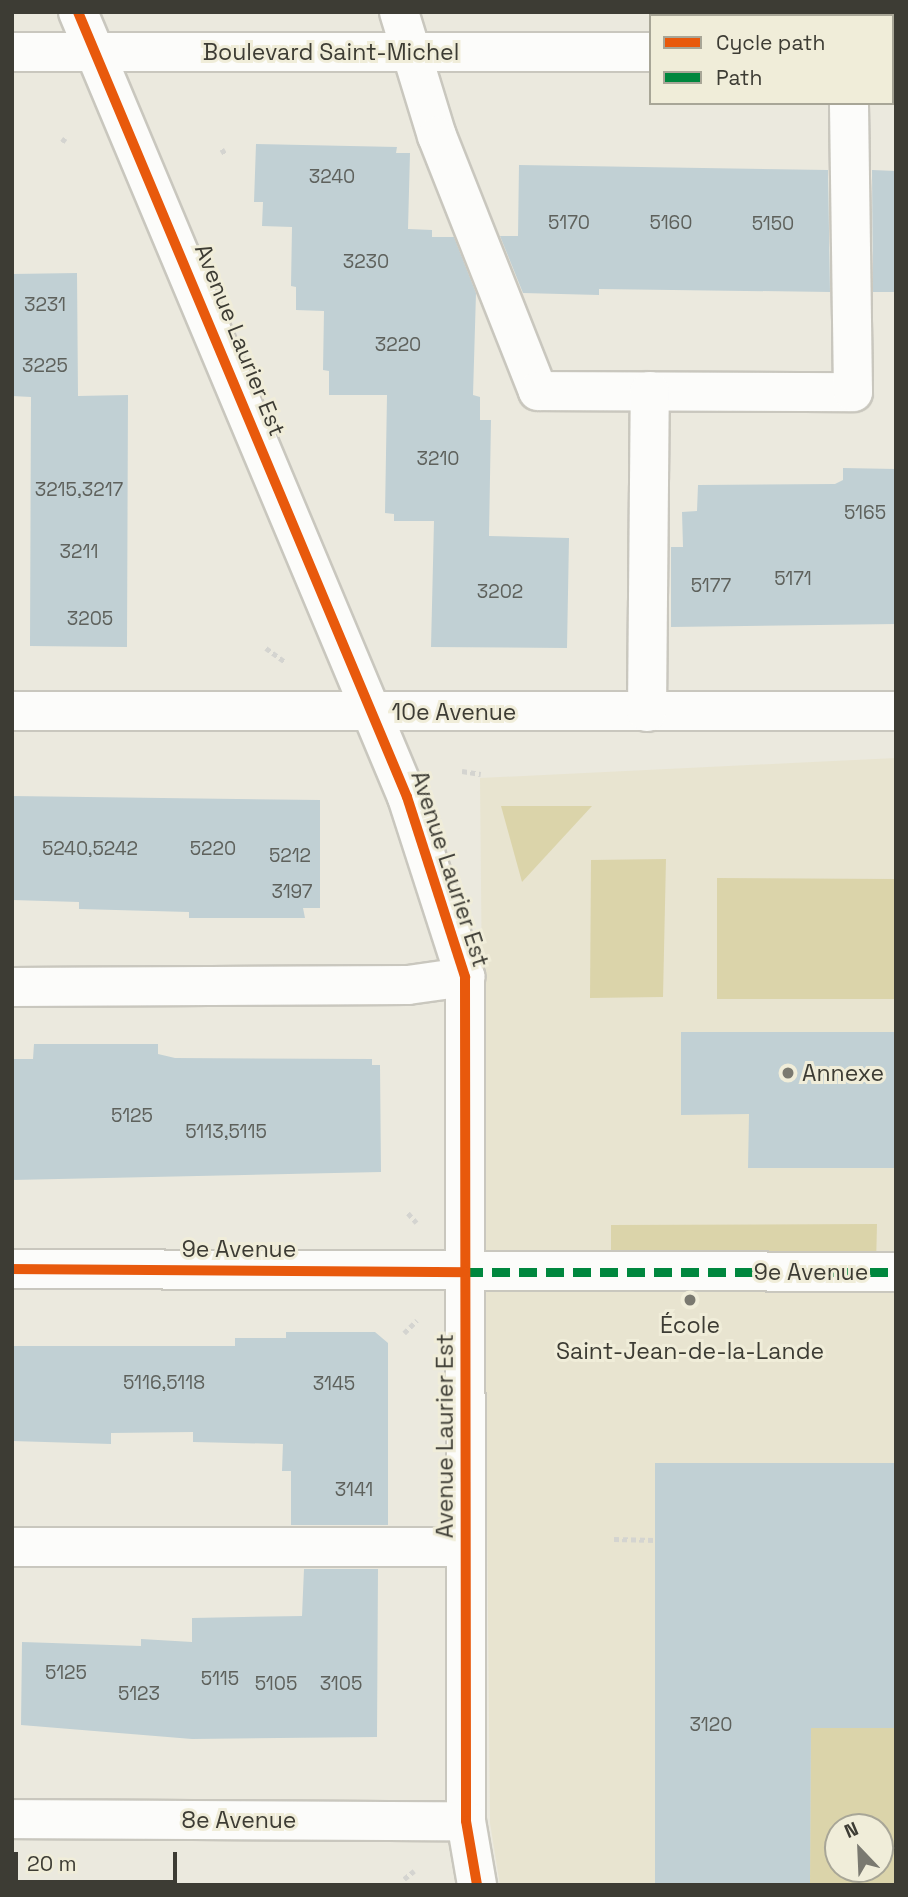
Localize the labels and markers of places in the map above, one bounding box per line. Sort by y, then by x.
place label: Annexe [802,1059,884,1087]
marker: Annexe [780,1065,796,1081]
marker: École Saint-Jean-de-la-Lande [682,1292,698,1308]
place label: École Saint-Jean-de-la-Lande [556,1311,824,1365]

